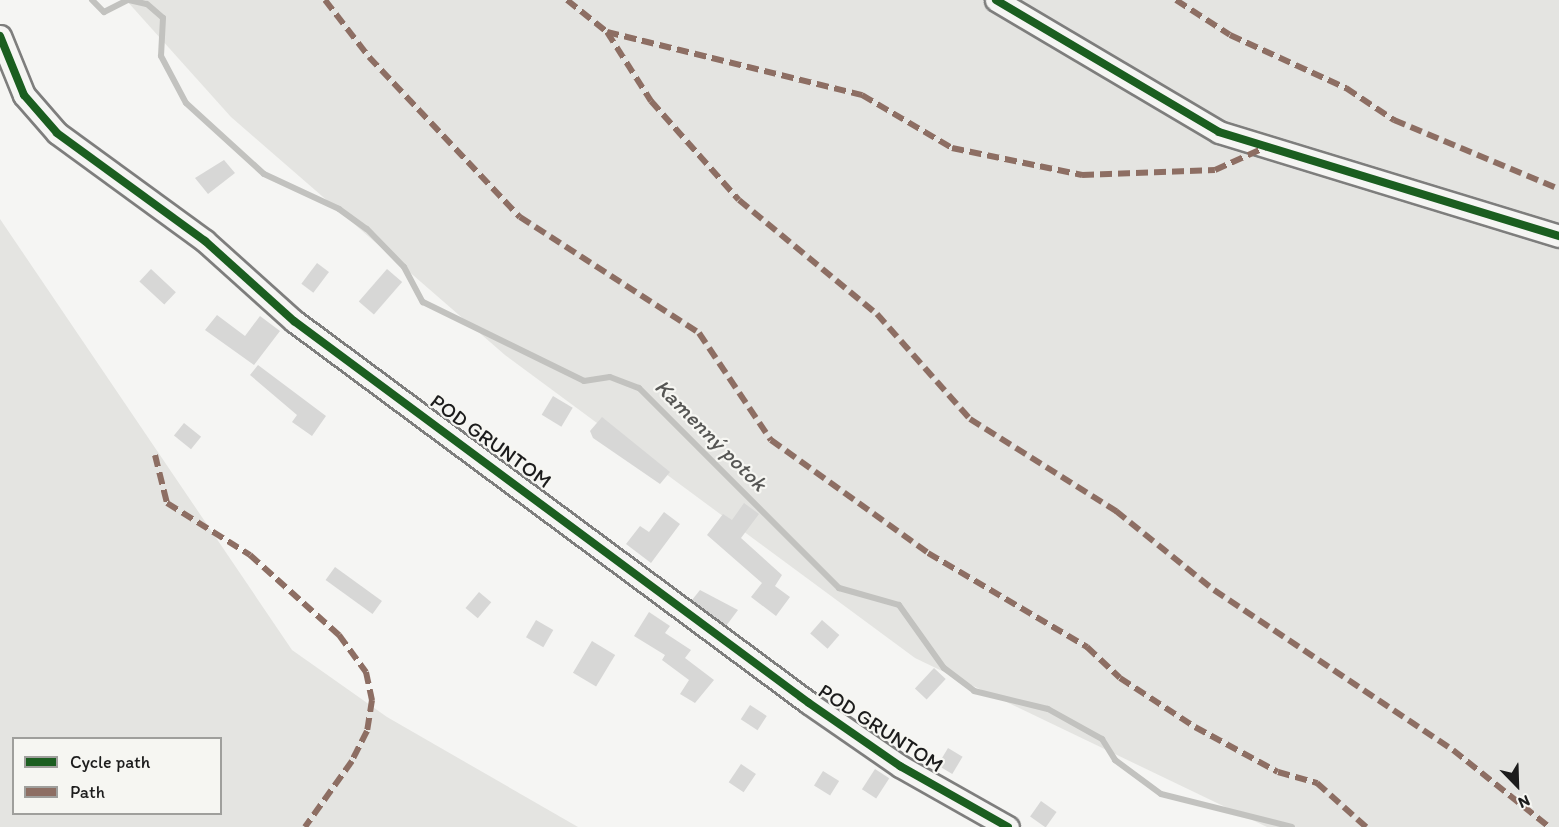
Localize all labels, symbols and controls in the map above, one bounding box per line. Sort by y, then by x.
water label: Kamenný potok [649,373,773,497]
street label: POD GRUNTOM [425,388,557,494]
street label: POD GRUNTOM [813,678,949,778]
legend [12,737,222,815]
text: Cycle path [70,751,150,773]
north arrow [1487,755,1547,815]
text: Path [70,781,105,803]
text: N [1516,791,1533,813]

